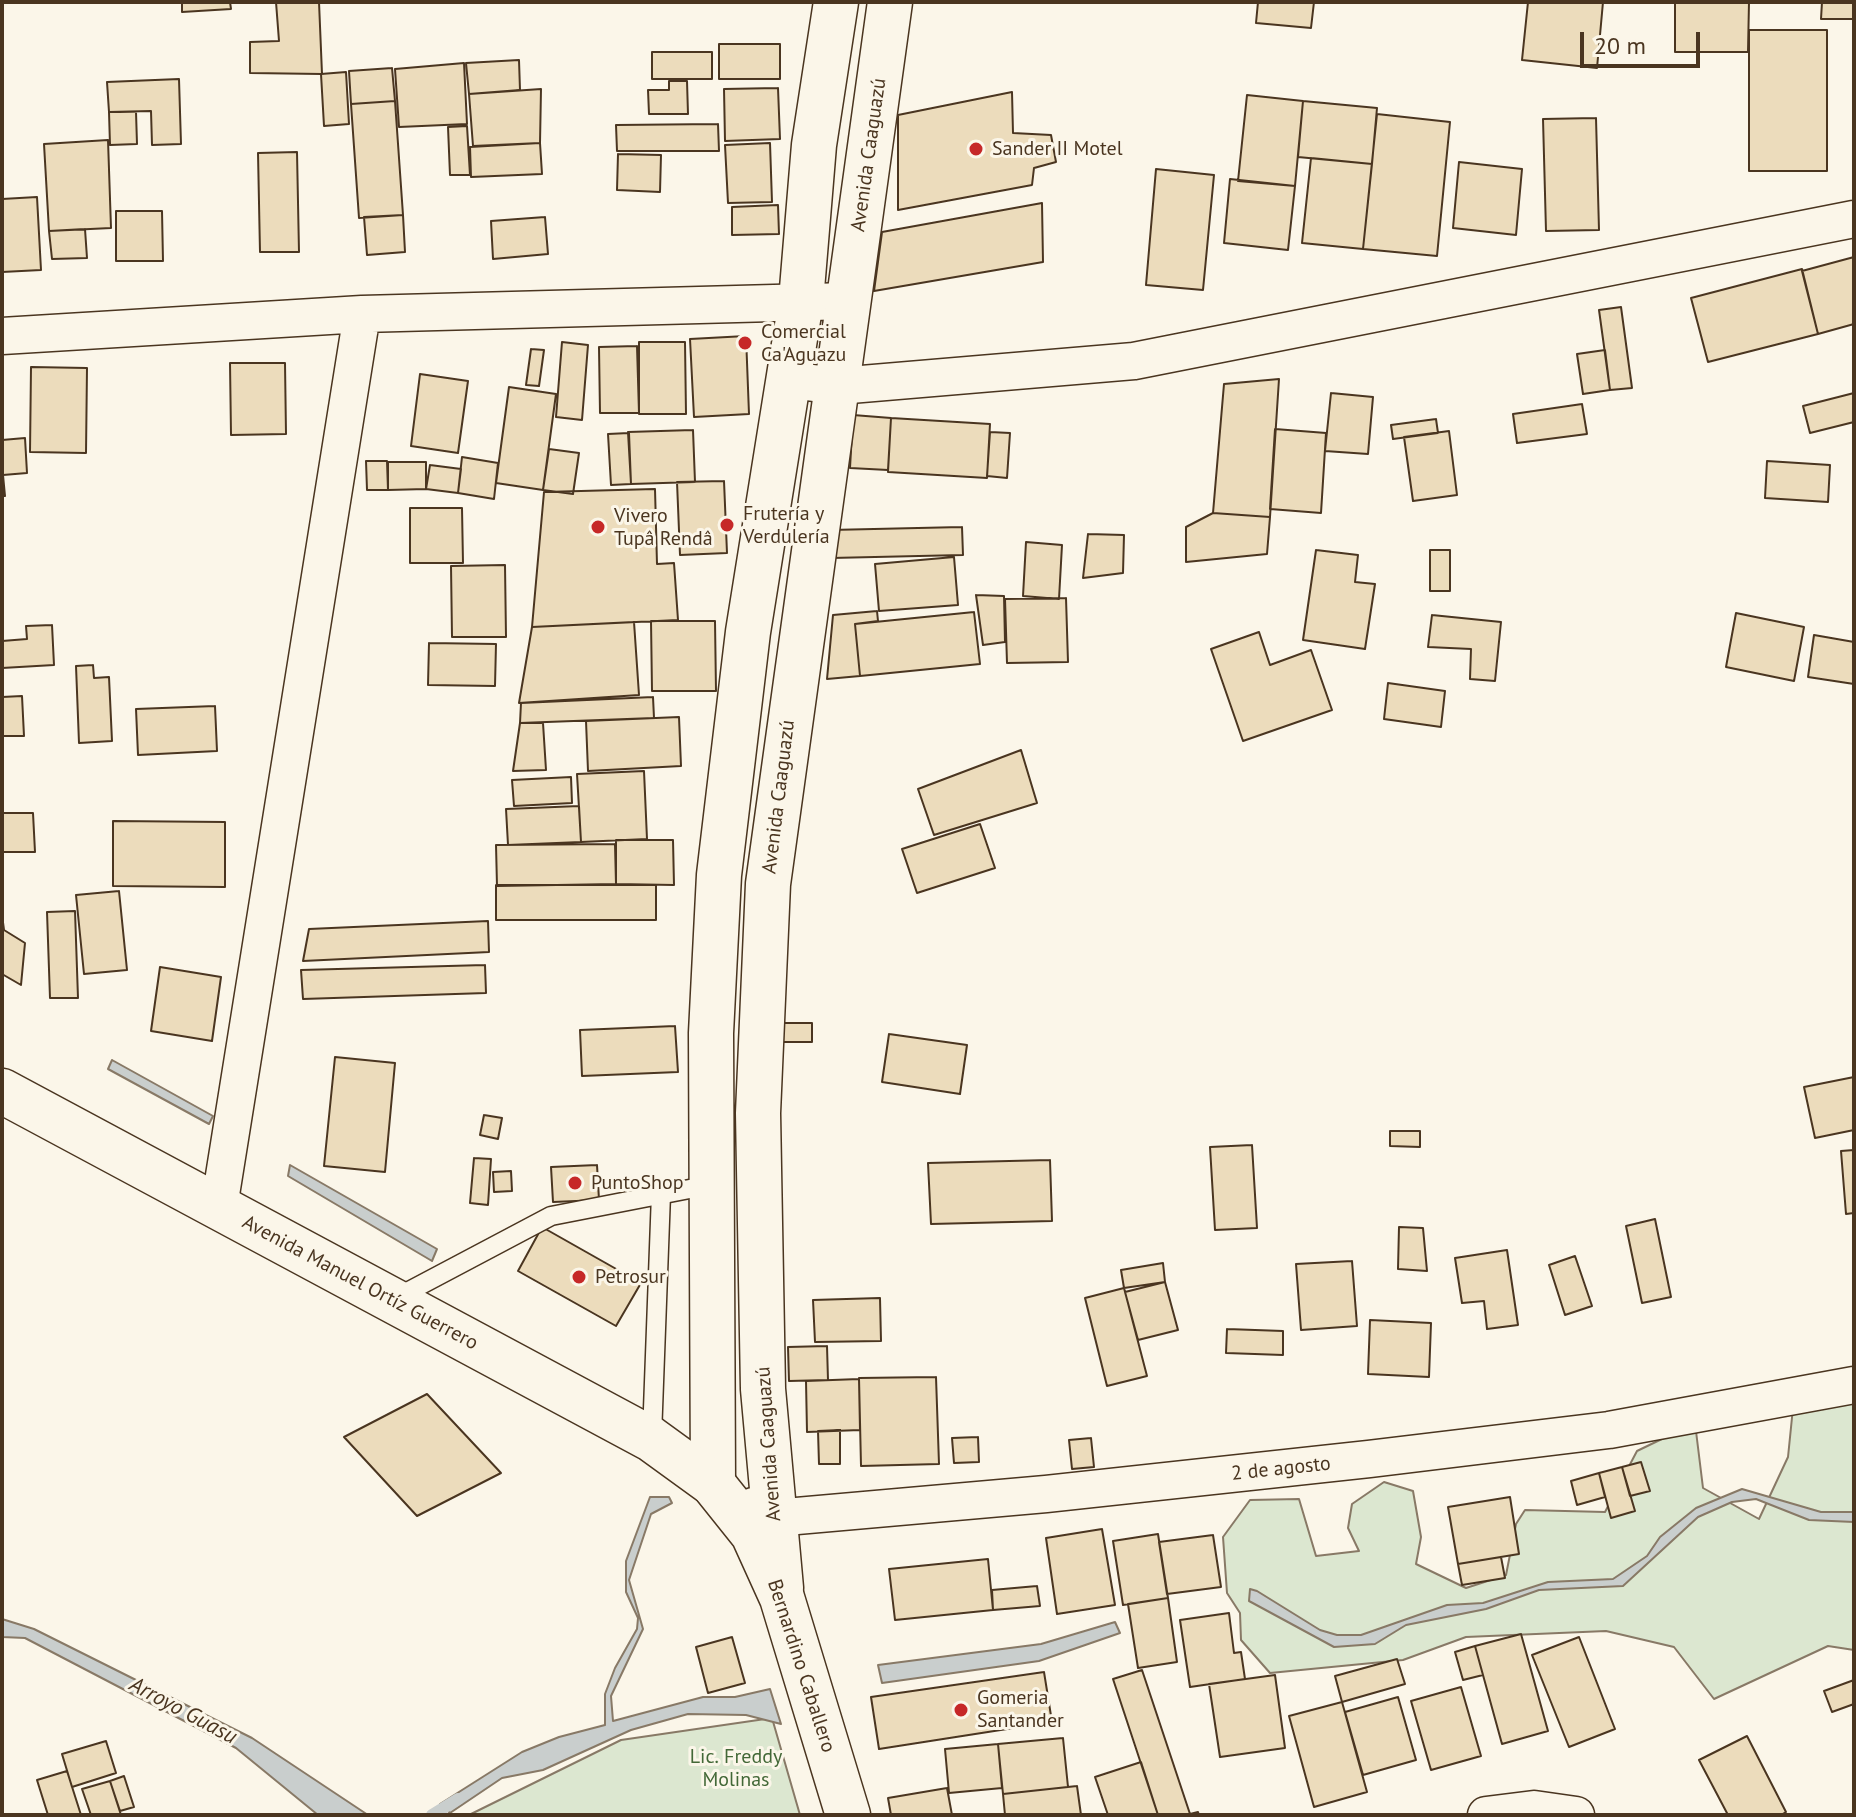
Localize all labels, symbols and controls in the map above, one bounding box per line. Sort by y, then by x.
scale bar [1584,16,1704,66]
text: 20 m [1594,30,1646,61]
street label: Avenida Caaguazú [846,77,892,233]
place label: Sander II Motel [992,137,1123,161]
marker: Sander II Motel [967,140,985,158]
place label: Comercial Ca'Aguazu [761,320,846,367]
marker: Comercial Ca'Aguazu [736,334,754,352]
place label: Frutería y Verdulería [743,502,830,549]
place label: Vivero Tupâ Rendâ [614,504,713,551]
marker: Frutería y Verdulería [718,516,736,534]
marker: Vivero Tupâ Rendâ [589,518,607,536]
street label: Avenida Caaguazú [758,719,800,875]
place label: PuntoShop [591,1171,684,1195]
marker: PuntoShop [566,1174,584,1192]
street label: Avenida Manuel Ortíz Guerrero [238,1211,482,1355]
place label: Petrosur [595,1265,666,1289]
marker: Petrosur [570,1268,588,1286]
street label: Avenida Caaguazú [752,1366,786,1522]
street label: 2 de agosto [1230,1452,1332,1486]
street label: Bernardino Caballero [762,1576,840,1756]
water label: Arroyo Guasu [125,1672,241,1750]
place label: Gomeria Santander [977,1686,1064,1733]
marker: Gomeria Santander [952,1701,970,1719]
park label: Lic. Freddy Molinas [690,1745,782,1792]

